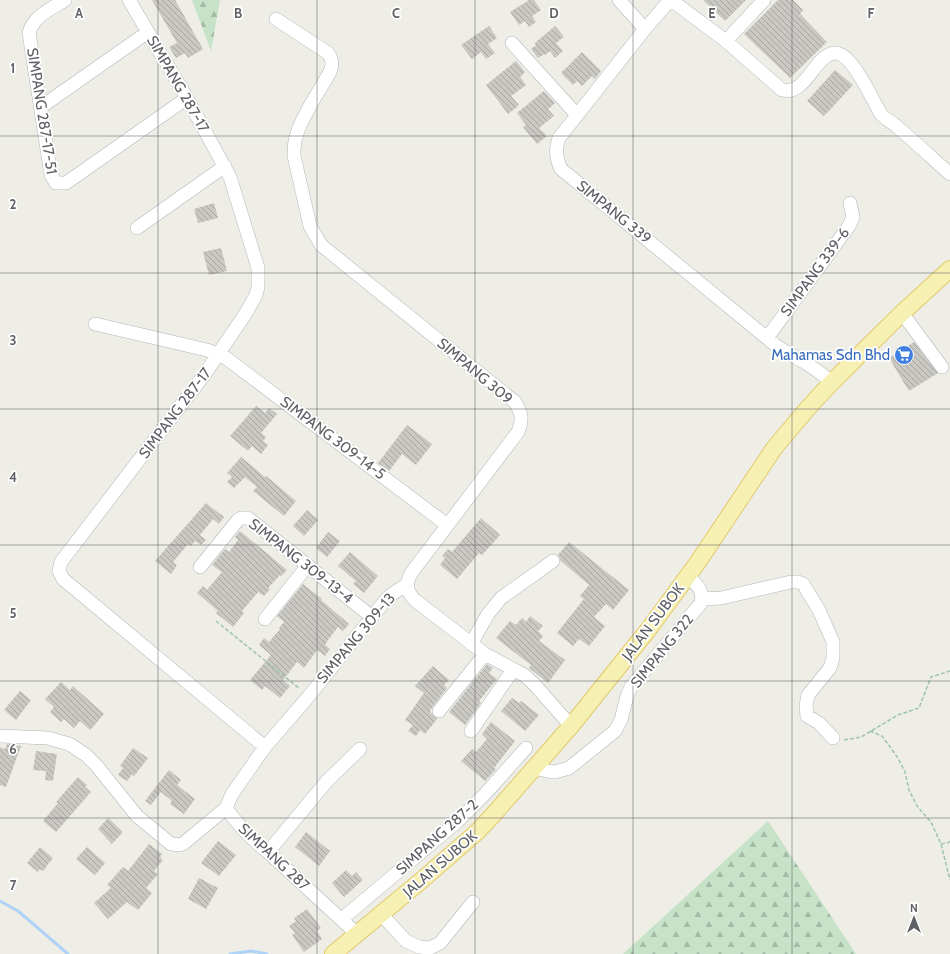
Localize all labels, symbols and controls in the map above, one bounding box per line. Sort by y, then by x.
text: A [75,5,84,21]
text: B [234,5,242,21]
text: C [392,5,400,21]
text: D [549,5,559,21]
text: E [708,5,716,21]
text: F [868,5,875,21]
street label: SIMPANG 287-17 [143,32,213,136]
street label: SIMPANG 287-17-51 [23,46,61,176]
text: 1 [11,60,15,76]
street label: SIMPANG 339 [573,176,655,248]
text: 2 [10,196,17,212]
street label: SIMPANG 339-6 [777,224,853,320]
text: 3 [9,332,17,348]
street label: SIMPANG 309 [434,334,516,408]
supermarket icon: Mahamas Sdn Bhd [893,344,915,366]
place label: Mahamas Sdn Bhd [771,346,890,364]
street label: SIMPANG 287-17 [135,364,215,462]
street label: SIMPANG 309-14-5 [277,393,389,483]
text: 4 [9,469,17,485]
street label: SIMPANG 309-13-4 [245,515,357,607]
street label: JALAN SUBOK [617,579,688,665]
street label: SIMPANG 309-13 [313,589,399,687]
text: 5 [10,605,17,621]
street label: SIMPANG 322 [627,610,697,692]
text: 6 [9,741,17,757]
street label: SIMPANG 287-2 [392,795,482,879]
street label: SIMPANG 287 [235,820,314,895]
street label: JALAN SUBOK [398,827,481,902]
text: 7 [10,877,17,893]
north arrow [894,898,934,938]
text: N [910,901,918,915]

